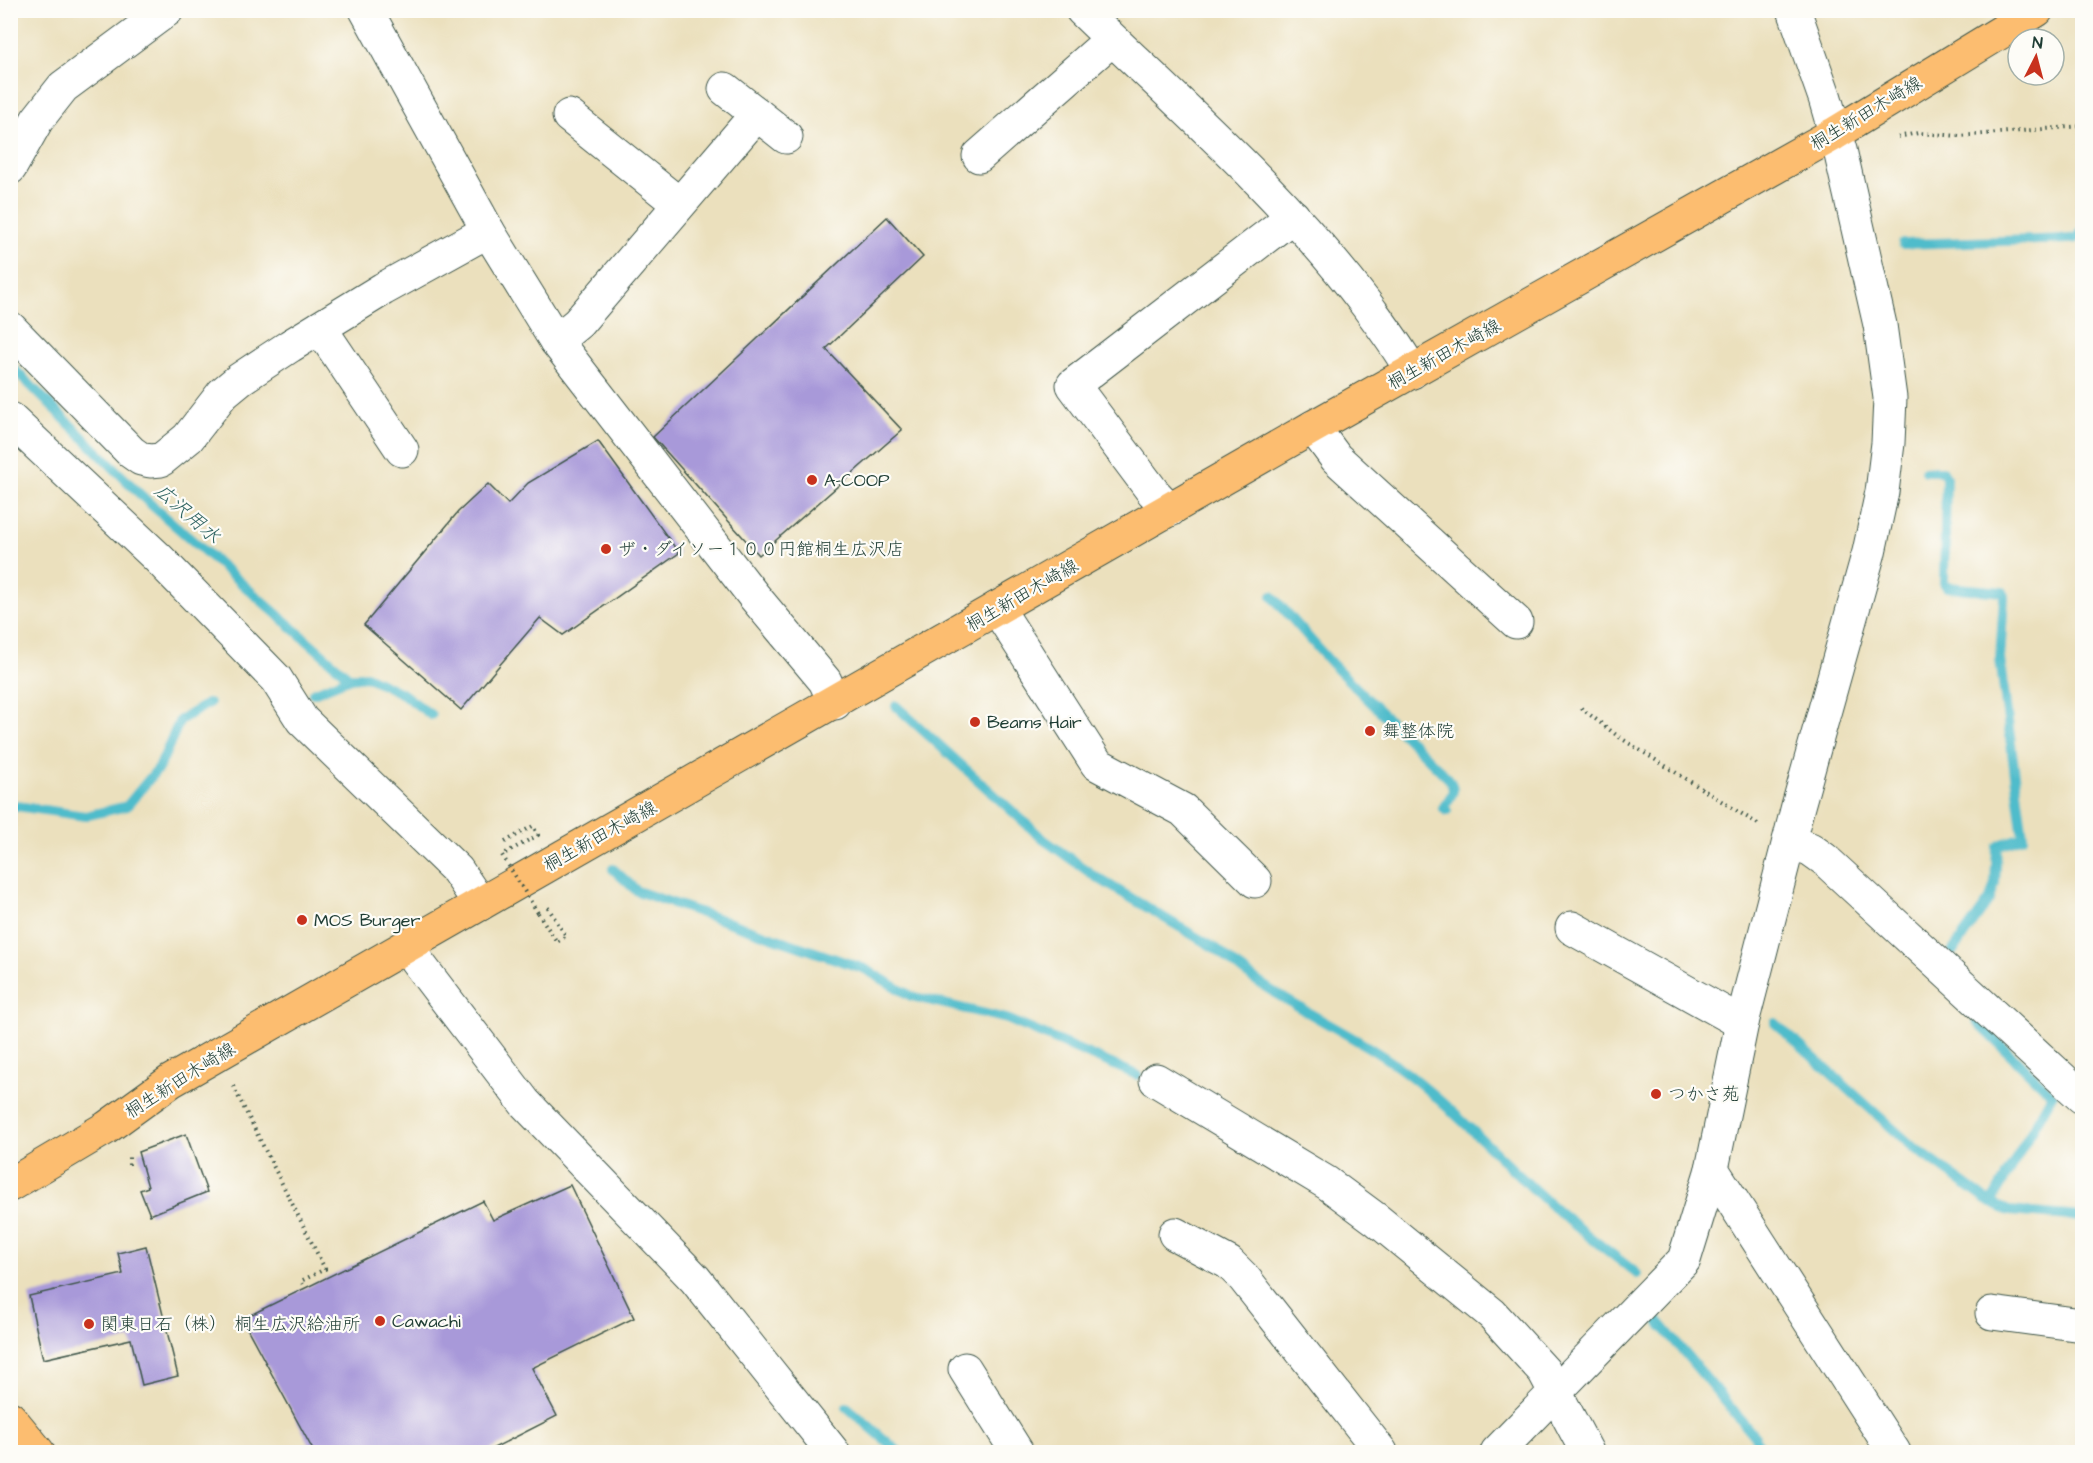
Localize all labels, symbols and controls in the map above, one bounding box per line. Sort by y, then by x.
north arrow [2006,27,2066,87]
text: N [2031,32,2044,55]
street label: 桐生新田木崎線 [1806,70,1927,157]
street label: 桐生新田木崎線 [1383,313,1505,396]
place label: A-COOP [824,468,890,493]
marker: A-COOP [805,473,819,487]
water label: 広沢用水 [148,477,227,551]
place label: ザ・ダイソー１００円館桐生広沢店 [618,537,904,562]
marker: ザ・ダイソー１００円館桐生広沢店 [599,542,613,556]
street label: 桐生新田木崎線 [961,553,1083,638]
place label: Beams Hair [987,710,1082,735]
marker: Beams Hair [968,715,982,729]
place label: 舞整体院 [1382,719,1454,744]
marker: 舞整体院 [1363,724,1377,738]
street label: 桐生新田木崎線 [539,795,661,878]
place label: MOS Burger [314,908,421,934]
marker: MOS Burger [295,913,309,927]
street label: 桐生新田木崎線 [120,1036,240,1124]
place label: つかさ苑 [1668,1082,1740,1107]
marker: つかさ苑 [1649,1087,1663,1101]
place label: Cawachi [392,1309,461,1334]
place label: 関東日石（株） 桐生広沢給油所 [101,1312,360,1337]
marker: Cawachi [373,1314,387,1328]
marker: 関東日石（株） 桐生広沢給油所 [82,1317,96,1331]

